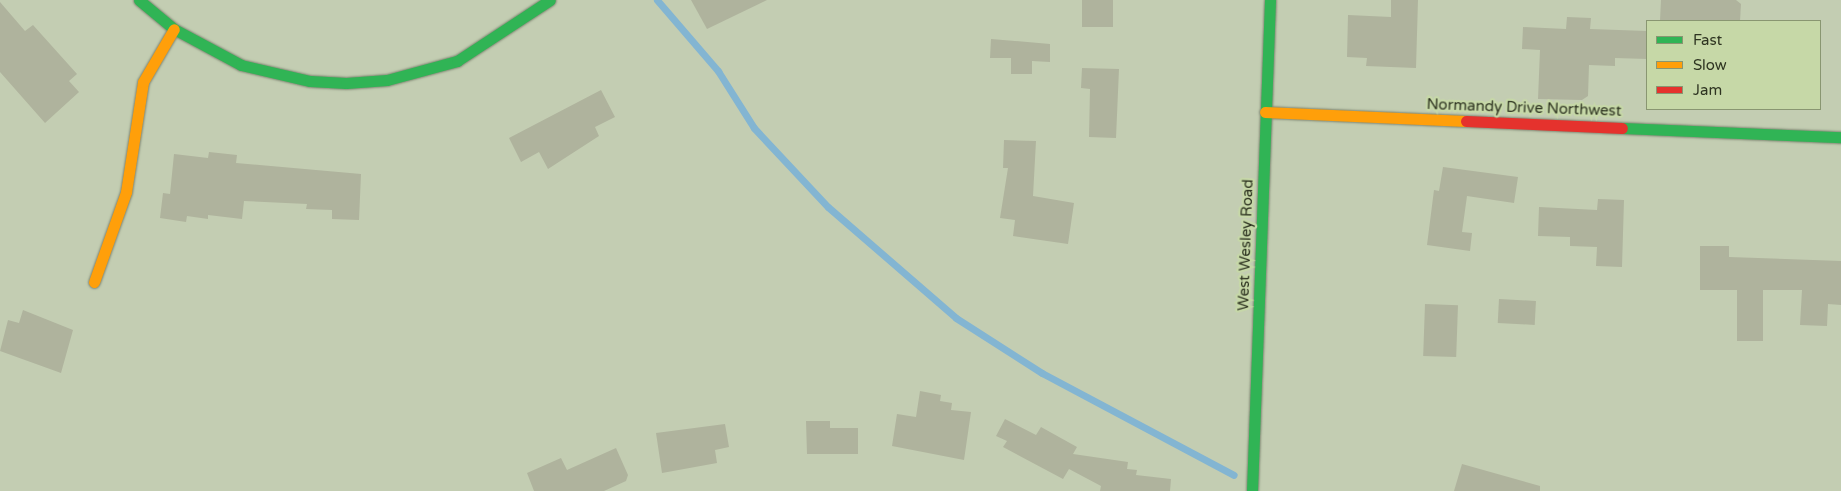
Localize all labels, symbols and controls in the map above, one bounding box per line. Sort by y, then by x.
legend [1646,20,1821,110]
text: Fast [1693,31,1722,49]
text: Slow [1693,56,1727,74]
text: Jam [1693,81,1722,99]
street label: Normandy Drive Northwest [1426,96,1622,120]
street label: West Wesley Road [1235,179,1257,311]

